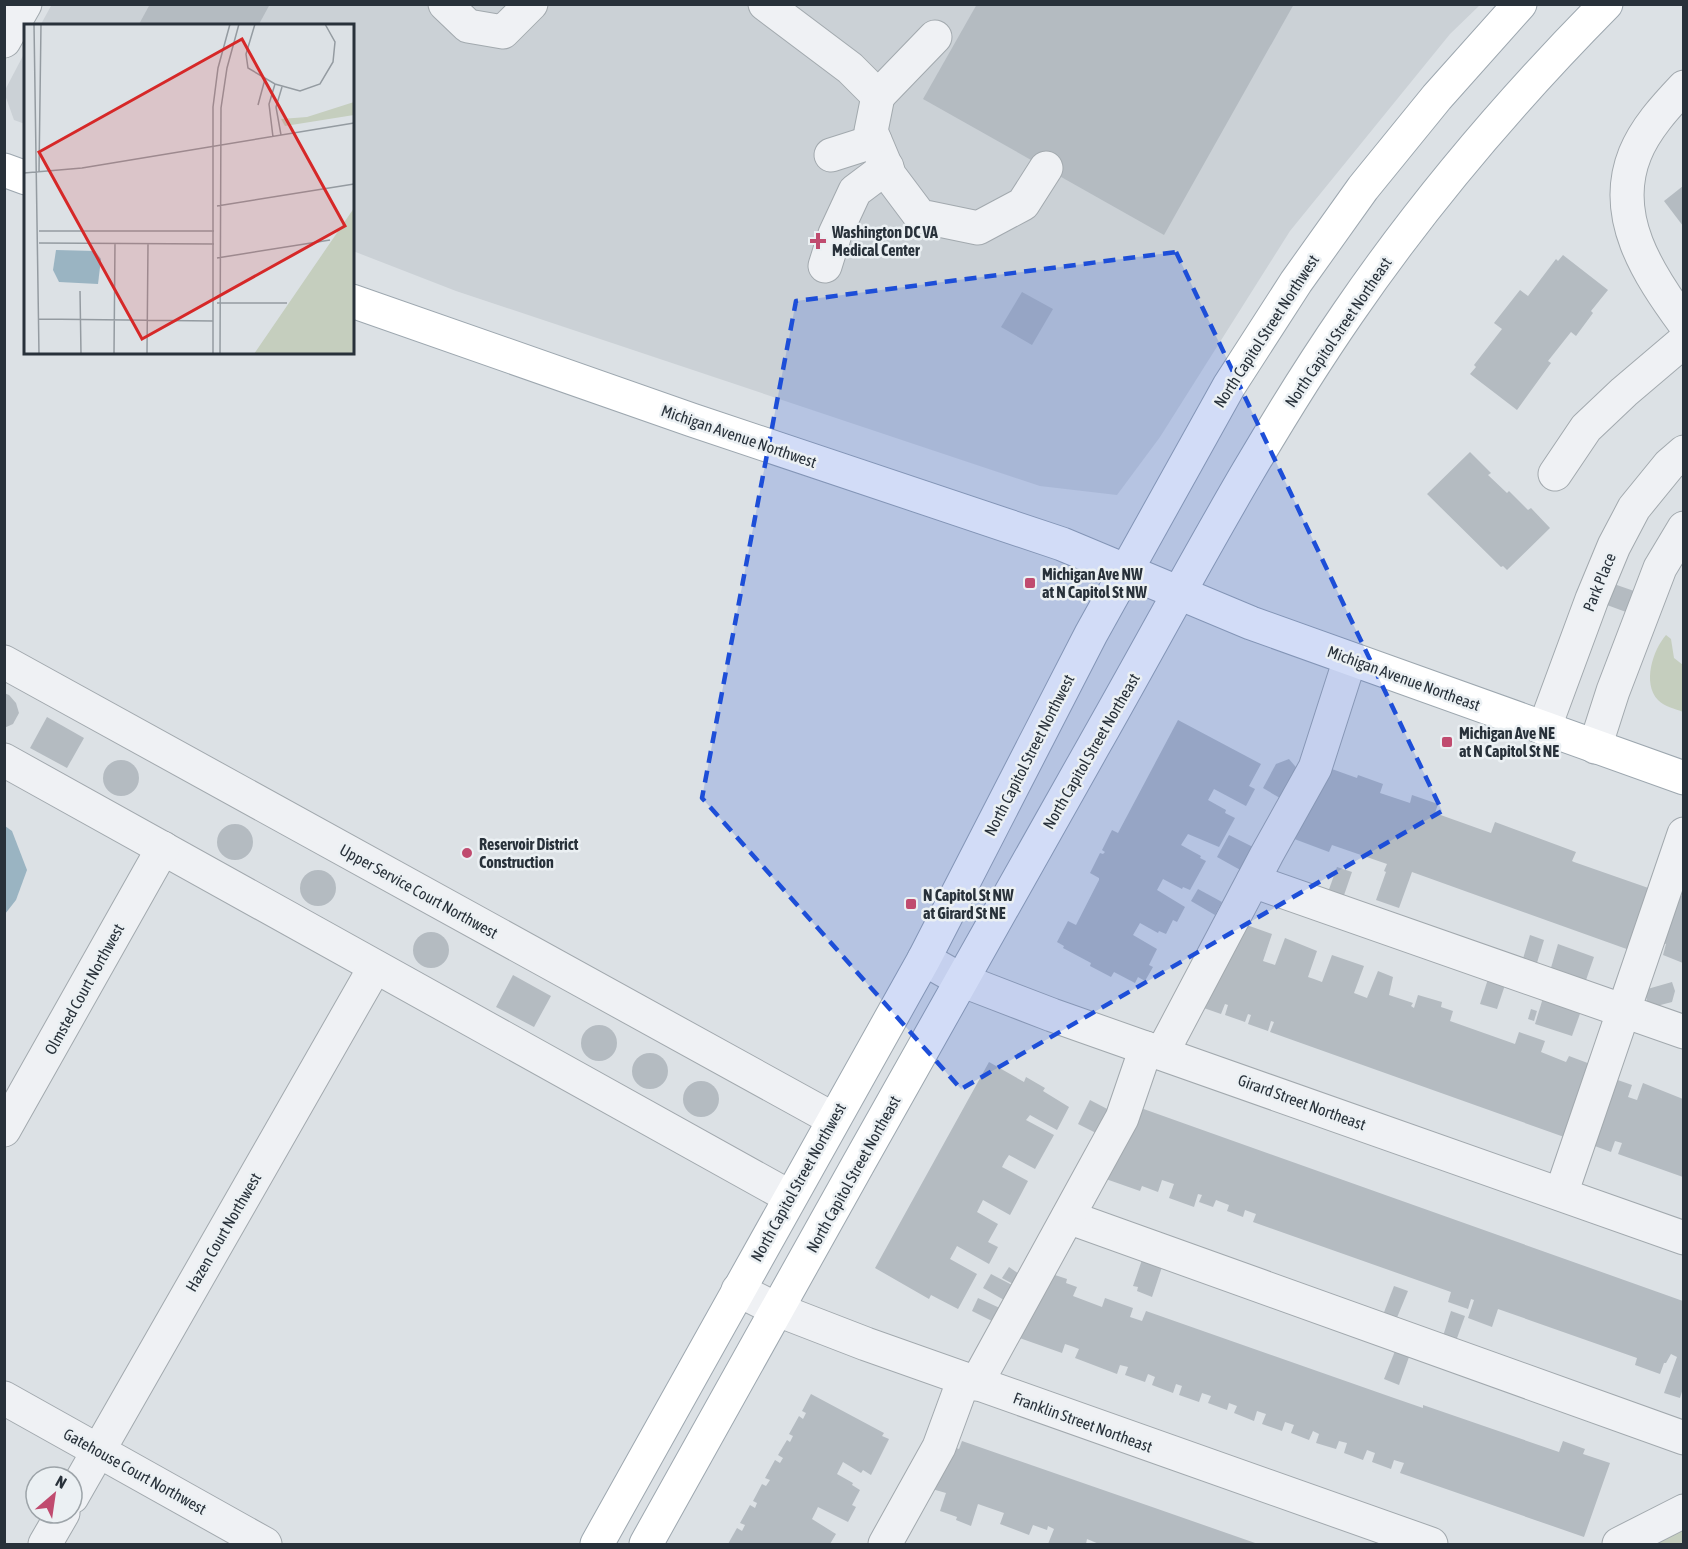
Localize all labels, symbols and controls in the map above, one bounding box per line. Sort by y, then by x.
inset map [24,24,354,354]
place label: Washington DC VA Medical Center [831,223,938,259]
marker: Washington DC VA Medical Center [809,232,827,250]
street label: North Capitol Street Northwest [1210,251,1323,411]
street label: North Capitol Street Northeast [1281,253,1396,411]
street label: Michigan Avenue Northwest [659,401,819,472]
street label: Park Place [1579,550,1619,614]
place label: Michigan Ave NW at N Capitol St NW [1042,565,1147,601]
marker: Michigan Ave NW at N Capitol St NW [1023,576,1037,590]
street label: Michigan Avenue Northeast [1325,642,1483,715]
street label: North Capitol Street Northeast [1039,670,1144,832]
street label: North Capitol Street Northwest [980,671,1079,839]
place label: Michigan Ave NE at N Capitol St NE [1459,724,1559,760]
marker: Michigan Ave NE at N Capitol St NE [1440,735,1454,749]
place label: Reservoir District Construction [479,835,579,871]
street label: Upper Service Court Northwest [336,840,501,943]
marker: Reservoir District Construction [460,846,474,860]
place label: N Capitol St NW at Girard St NE [923,886,1014,922]
marker: N Capitol St NW at Girard St NE [904,897,918,911]
street label: Olmsted Court Northwest [41,920,128,1058]
street label: Girard Street Northeast [1236,1071,1369,1134]
street label: North Capitol Street Northeast [802,1092,905,1256]
street label: North Capitol Street Northwest [747,1099,850,1265]
street label: Hazen Court Northwest [182,1169,265,1295]
street label: Franklin Street Northeast [1011,1388,1155,1456]
street label: Gatehouse Court Northwest [60,1424,210,1518]
north arrow [24,1465,84,1525]

